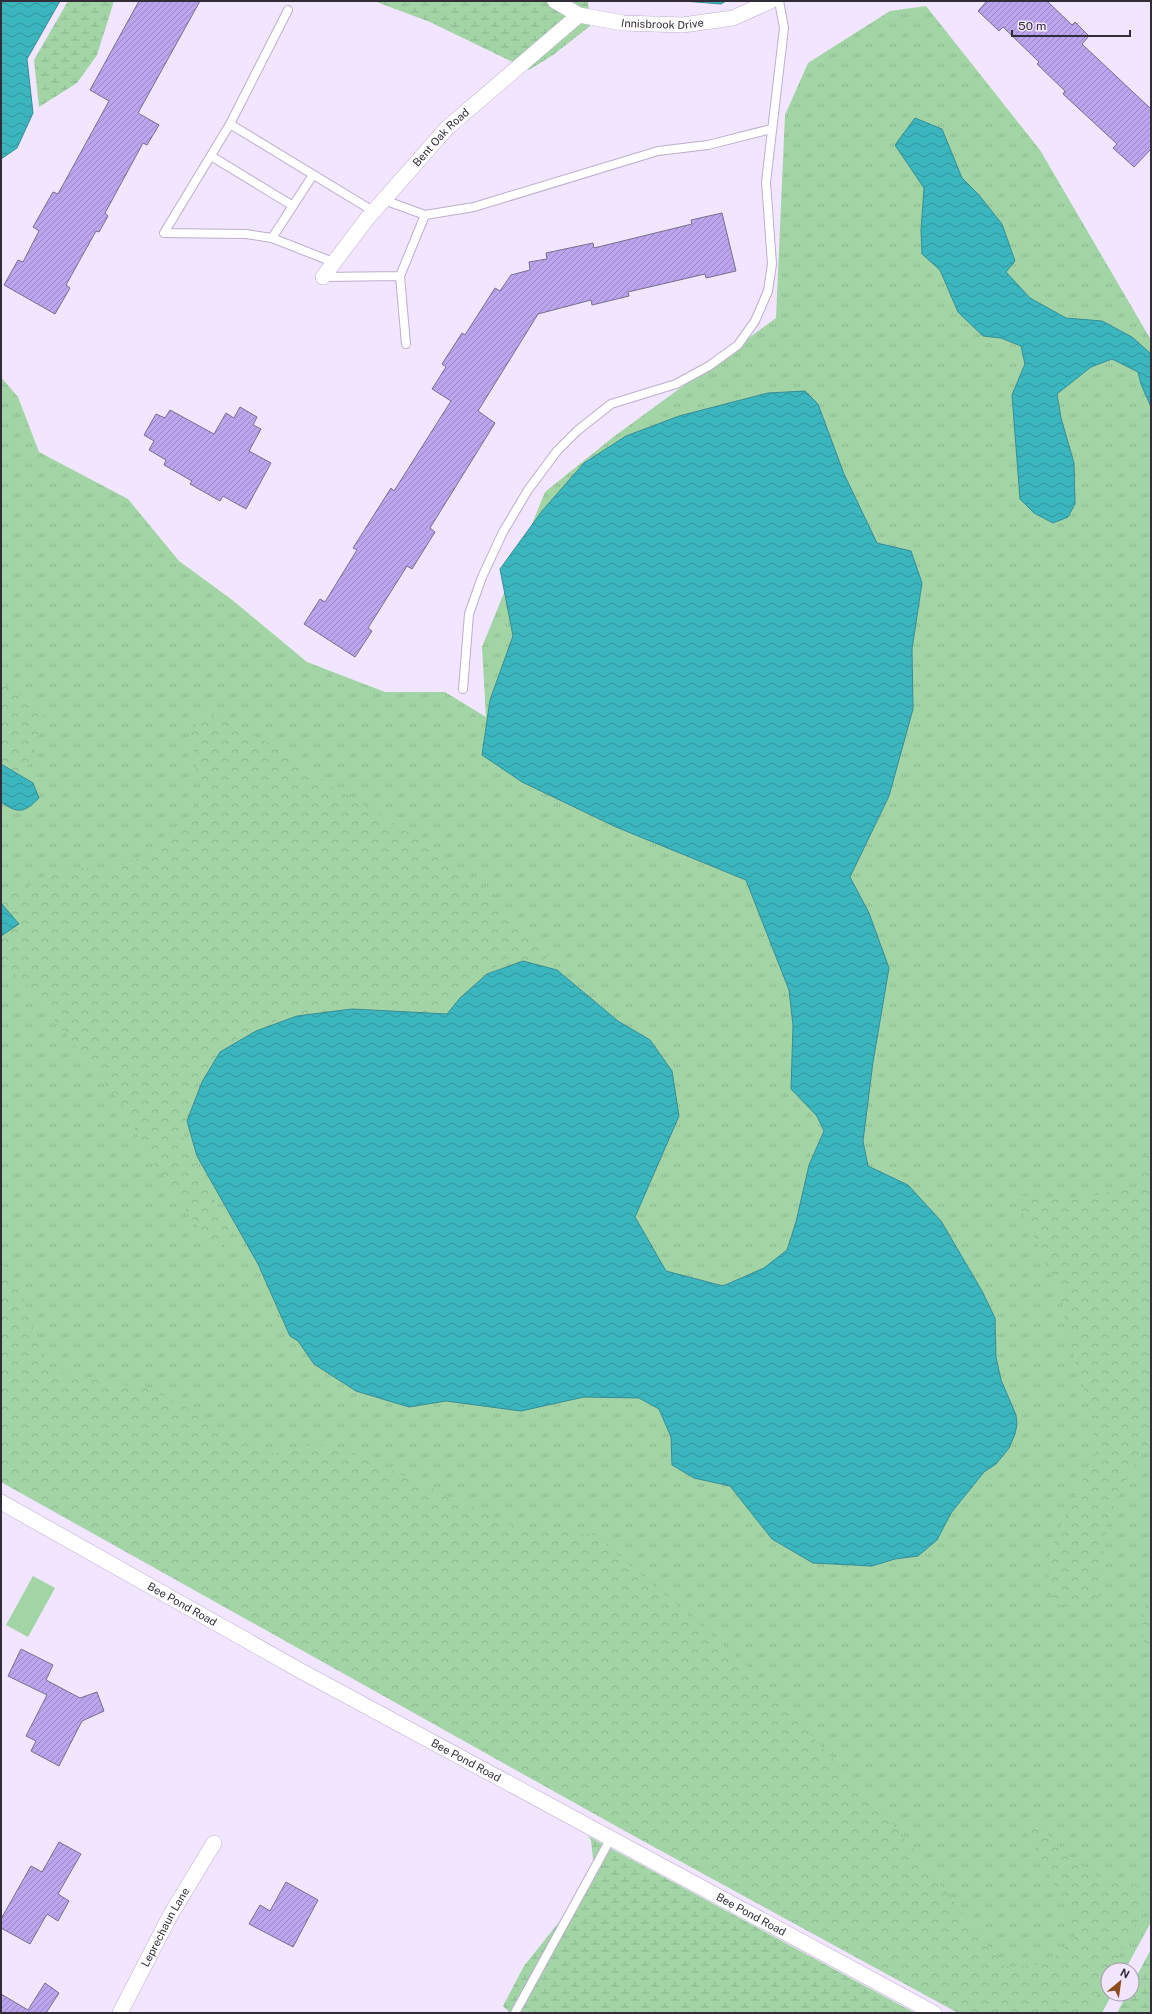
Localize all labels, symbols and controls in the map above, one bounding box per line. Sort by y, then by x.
scale bar [1012,12,1130,38]
street label: Innisbrook Drive [620,16,704,31]
text: 50 m [1018,19,1046,33]
street label: Bent Oak Road [410,106,471,169]
street label: Bee Pond Road [146,1580,219,1628]
street label: Bee Pond Road [429,1737,503,1784]
street label: Leprechaun Lane [139,1885,192,1969]
street label: Bee Pond Road [714,1891,788,1938]
north arrow [1100,1962,1140,2002]
text: N [1118,1966,1132,1981]

